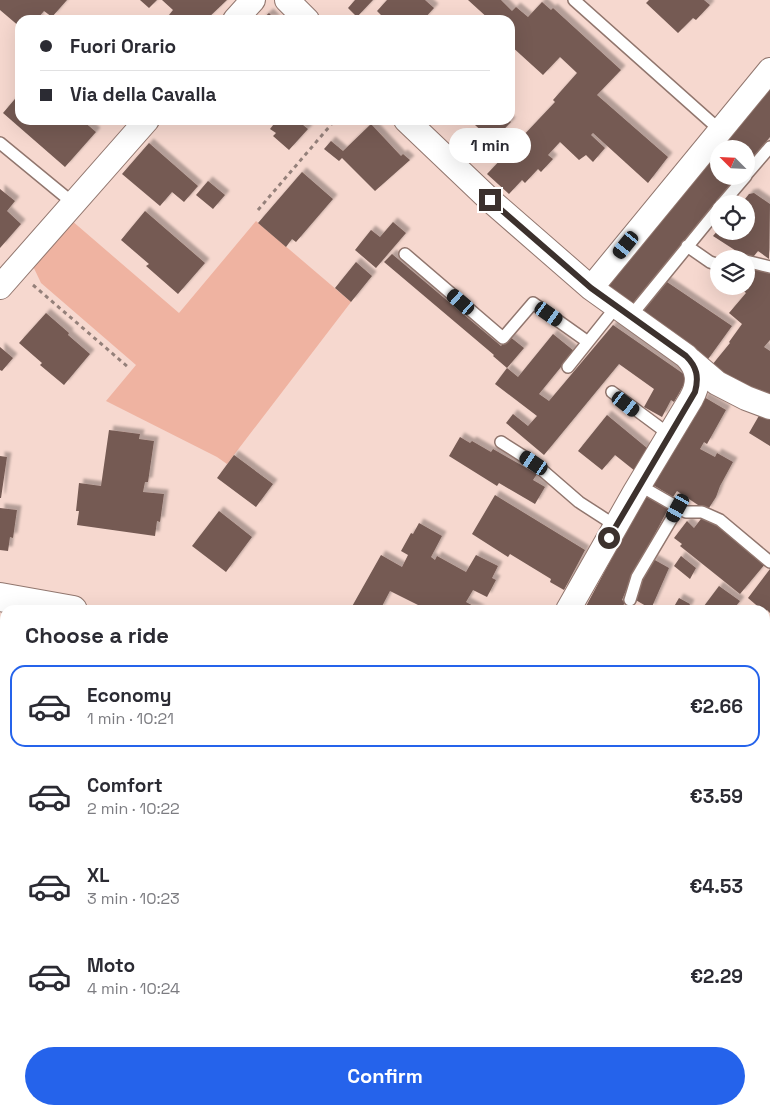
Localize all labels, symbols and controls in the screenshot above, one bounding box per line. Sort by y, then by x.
text: Fuori Orario [70,34,176,59]
text: Via della Cavalla [70,82,217,107]
callout: 1 min [449,128,531,162]
text: 1 min [470,135,510,156]
north arrow [710,140,755,185]
map controls [710,140,755,295]
route end [479,189,501,211]
button: locate [710,195,755,240]
car [610,229,641,261]
button: layers [710,250,755,295]
car [444,286,477,318]
car [532,299,565,329]
car [609,389,642,419]
car [517,448,550,478]
car [664,491,691,525]
route start [598,527,620,549]
text: Choose a ride [25,621,169,649]
text: Economy [87,683,171,708]
icon: car [27,684,72,729]
text: €2.66 [690,694,743,719]
text: 1 min · 10:21 [87,708,174,729]
text: Comfort [87,773,163,798]
icon: car [27,774,72,819]
text: €3.59 [690,784,743,809]
text: 2 min · 10:22 [87,798,180,819]
text: XL [87,863,110,888]
icon: car [27,864,72,909]
text: €4.53 [689,874,743,899]
text: 3 min · 10:23 [87,888,180,909]
text: Moto [87,953,135,978]
icon: car [27,954,72,999]
text: €2.29 [690,964,743,989]
text: 4 min · 10:24 [87,978,180,999]
button: Confirm [25,1047,745,1105]

